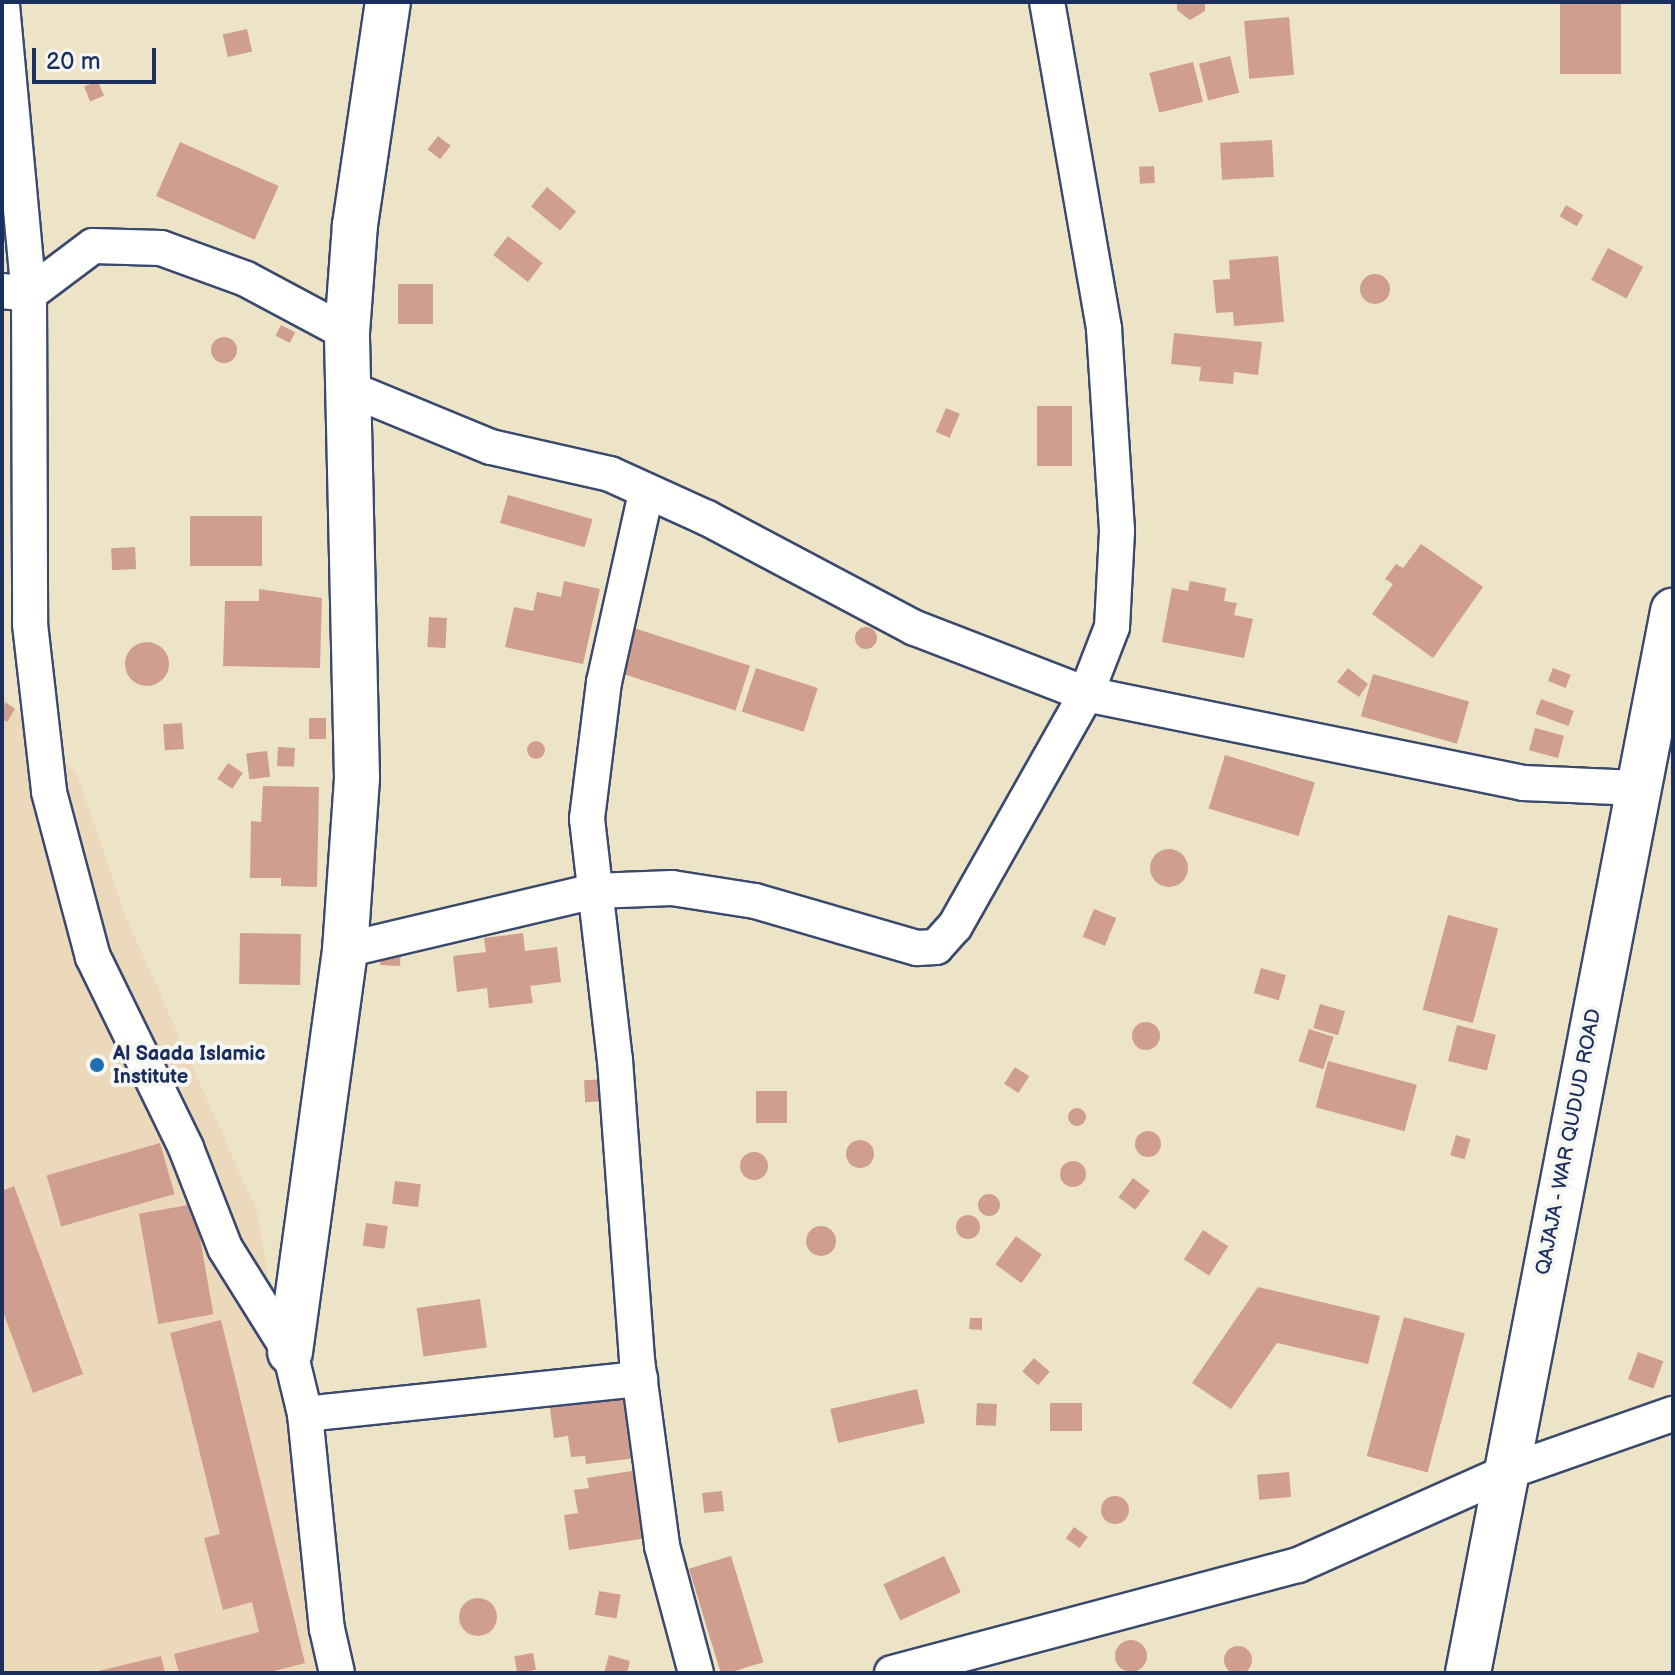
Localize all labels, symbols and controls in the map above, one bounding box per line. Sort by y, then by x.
scale bar [36,32,160,82]
text: 20 m [46,47,101,76]
street label: QAJAJA - WAR QUDUD ROAD [1531,1006,1607,1278]
place label: Al Saada Islamic Institute [113,1042,265,1089]
marker: Al Saada Islamic Institute [88,1056,106,1074]

